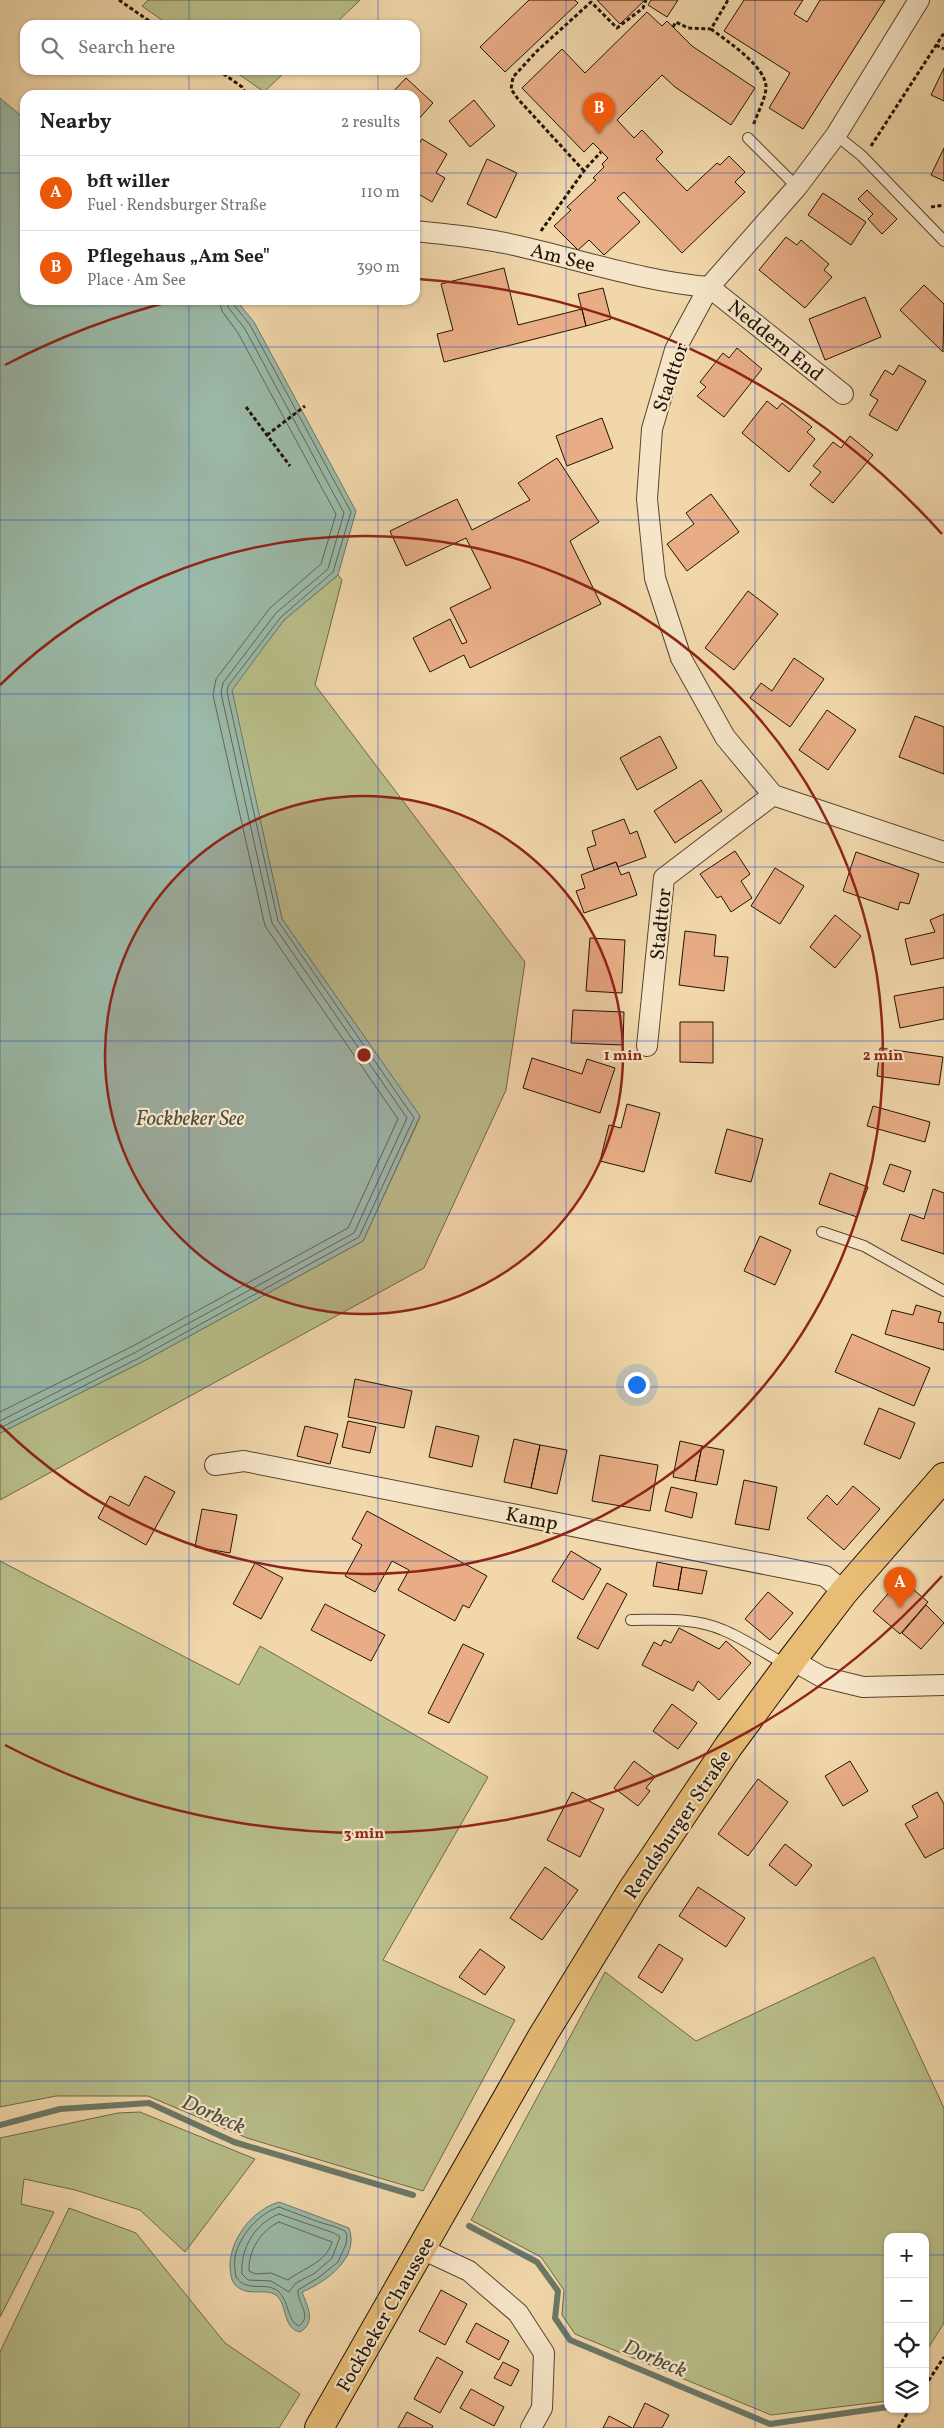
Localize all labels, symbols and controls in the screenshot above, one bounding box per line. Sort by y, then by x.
search box [20,20,420,75]
icon: search [38,34,66,62]
text: Search here [78,35,175,61]
pin: B [583,93,615,134]
text: Nearby [40,108,111,137]
text: 2 results [341,112,400,134]
text: bft willer [87,169,170,195]
text: A [50,182,62,204]
text: 110 m [361,182,400,204]
text: Fuel · Rendsburger Straße [87,195,266,217]
street label: Am See [527,237,598,280]
text: Pflegehaus „Am See" [87,244,270,270]
text: B [51,257,61,279]
text: 390 m [357,257,400,279]
text: Place · Am See [87,270,186,292]
street label: Neddern End [721,294,829,389]
street label: Stadttor [647,339,697,416]
street label: Stadttor [644,887,680,961]
centre of rings [355,1046,373,1064]
text: 1 min [604,1046,642,1067]
text: 2 min [863,1046,903,1067]
water label: Fockbeker See [136,1105,245,1134]
your location [624,1372,650,1398]
street label: Kamp [503,1501,560,1539]
pin: A [884,1567,916,1608]
street label: Rendsburger Straße [618,1745,739,1906]
text: 3 min [344,1824,384,1845]
water label: Dorbeck [177,2089,250,2142]
street label: Fockbeker Chaussee [331,2232,443,2398]
map controls [884,2233,929,2413]
button: + [884,2233,929,2278]
button: − [884,2278,929,2323]
button: locate [884,2323,929,2368]
water label: Dorbeck [618,2333,691,2386]
button: layers [884,2368,929,2413]

